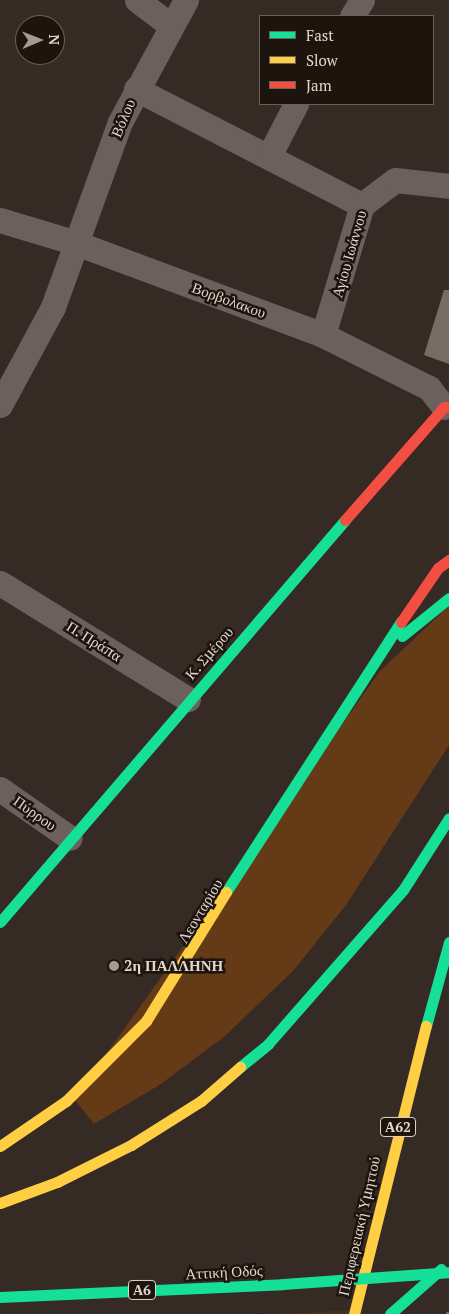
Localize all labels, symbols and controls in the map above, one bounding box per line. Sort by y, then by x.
north arrow [15,15,65,65]
legend [259,15,434,105]
text: Fast [306,25,334,45]
text: N [45,34,64,45]
text: Slow [306,50,338,70]
text: Jam [306,75,332,95]
street label: Βόλου [107,96,139,140]
street label: Αγίου Ιωάννου [328,208,370,300]
street label: Βορβολακου [190,278,268,322]
street label: Π. Πράπα [63,617,125,665]
street label: Κ. Σμέρου [181,623,237,683]
street label: Πύρρου [10,792,60,834]
street label: Λεονταρίου [174,876,226,946]
place label: 2η ΠΑΛΛΗΝΗ [124,957,223,975]
marker: 2η ΠΑΛΛΗΝΗ [108,960,120,972]
road number: Α62 [379,1116,417,1138]
street label: Περιφερειακή Υμηττού [334,1155,384,1297]
street label: Αττική Οδός [185,1261,263,1283]
road number: Α6 [127,1278,157,1302]

